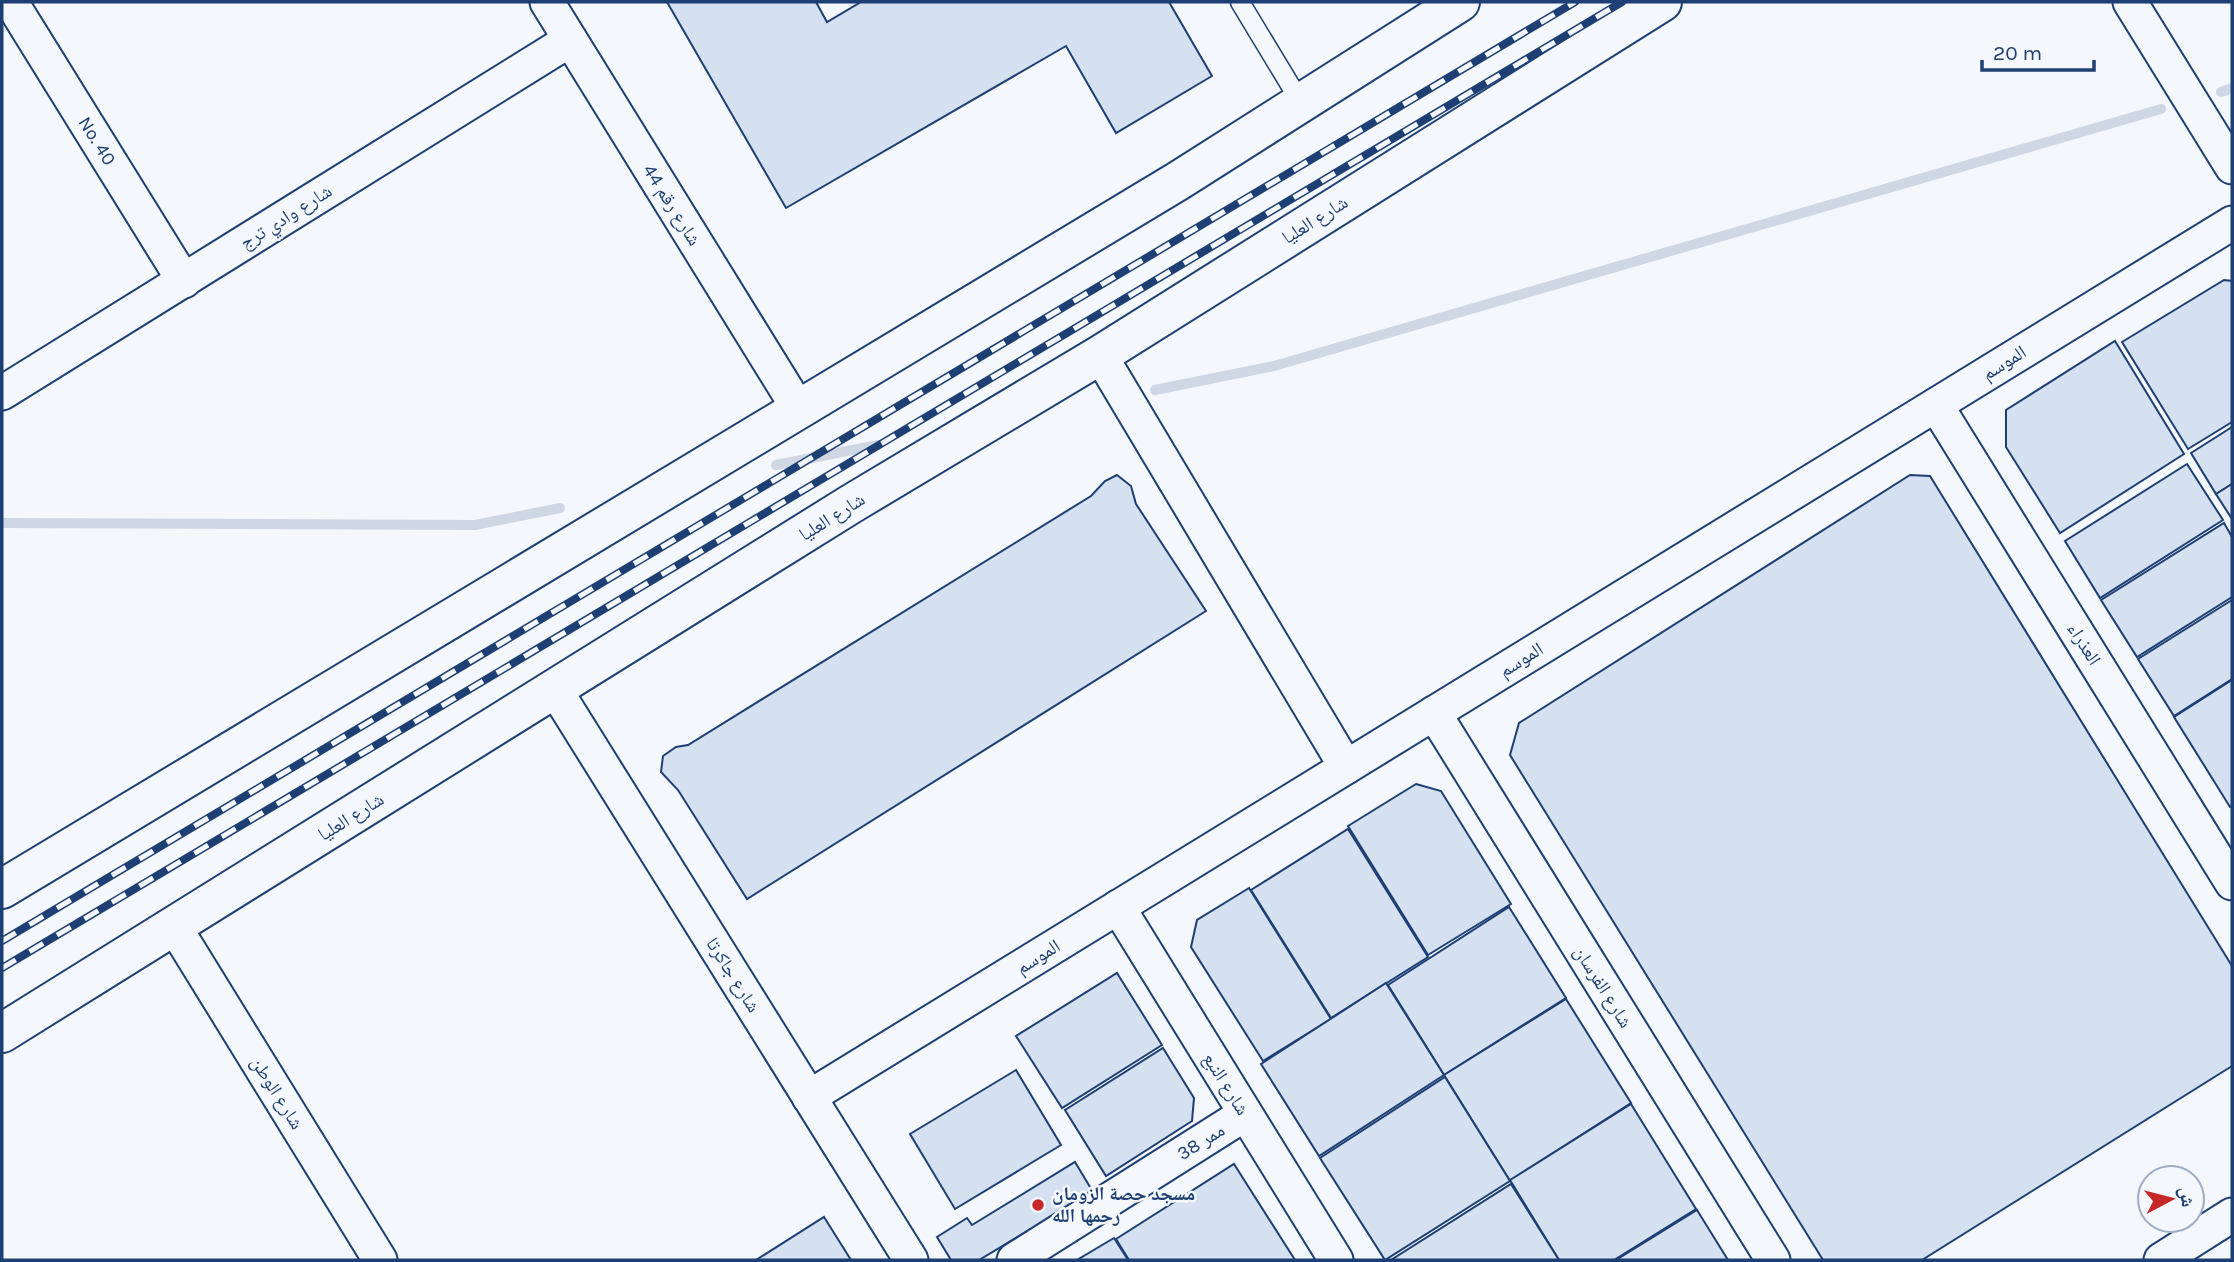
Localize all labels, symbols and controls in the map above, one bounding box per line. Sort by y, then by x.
scale bar [1982,28,2094,72]
text: 20 m [1993,41,2042,65]
street label: No. 40 [74,113,120,169]
street label: شارع رقم 44 [638,160,706,250]
street label: شارع وادي ترج [236,180,338,257]
street label: شارع العليا [1278,191,1352,249]
street label: الموسم [1978,341,2031,386]
street label: شارع العليا [795,488,869,546]
street label: العذراء [2063,619,2105,669]
street label: الموسم [1495,638,1548,683]
street label: شارع العليا [314,788,388,846]
street label: شارع جاكرتا [701,933,765,1017]
street label: الموسم [1012,935,1065,980]
street label: شارع الفرسان [1569,942,1637,1032]
street label: شارع النبع [1197,1049,1254,1120]
street label: شارع الوطن [246,1053,308,1133]
street label: ممر 38 [1173,1119,1229,1165]
north arrow [2136,1164,2206,1234]
place label: مسجد حصة الزومان رحمها الله [1052,1183,1195,1227]
text: ش [2175,1186,2199,1208]
marker: مسجد حصة الزومان رحمها الله [1030,1197,1046,1213]

